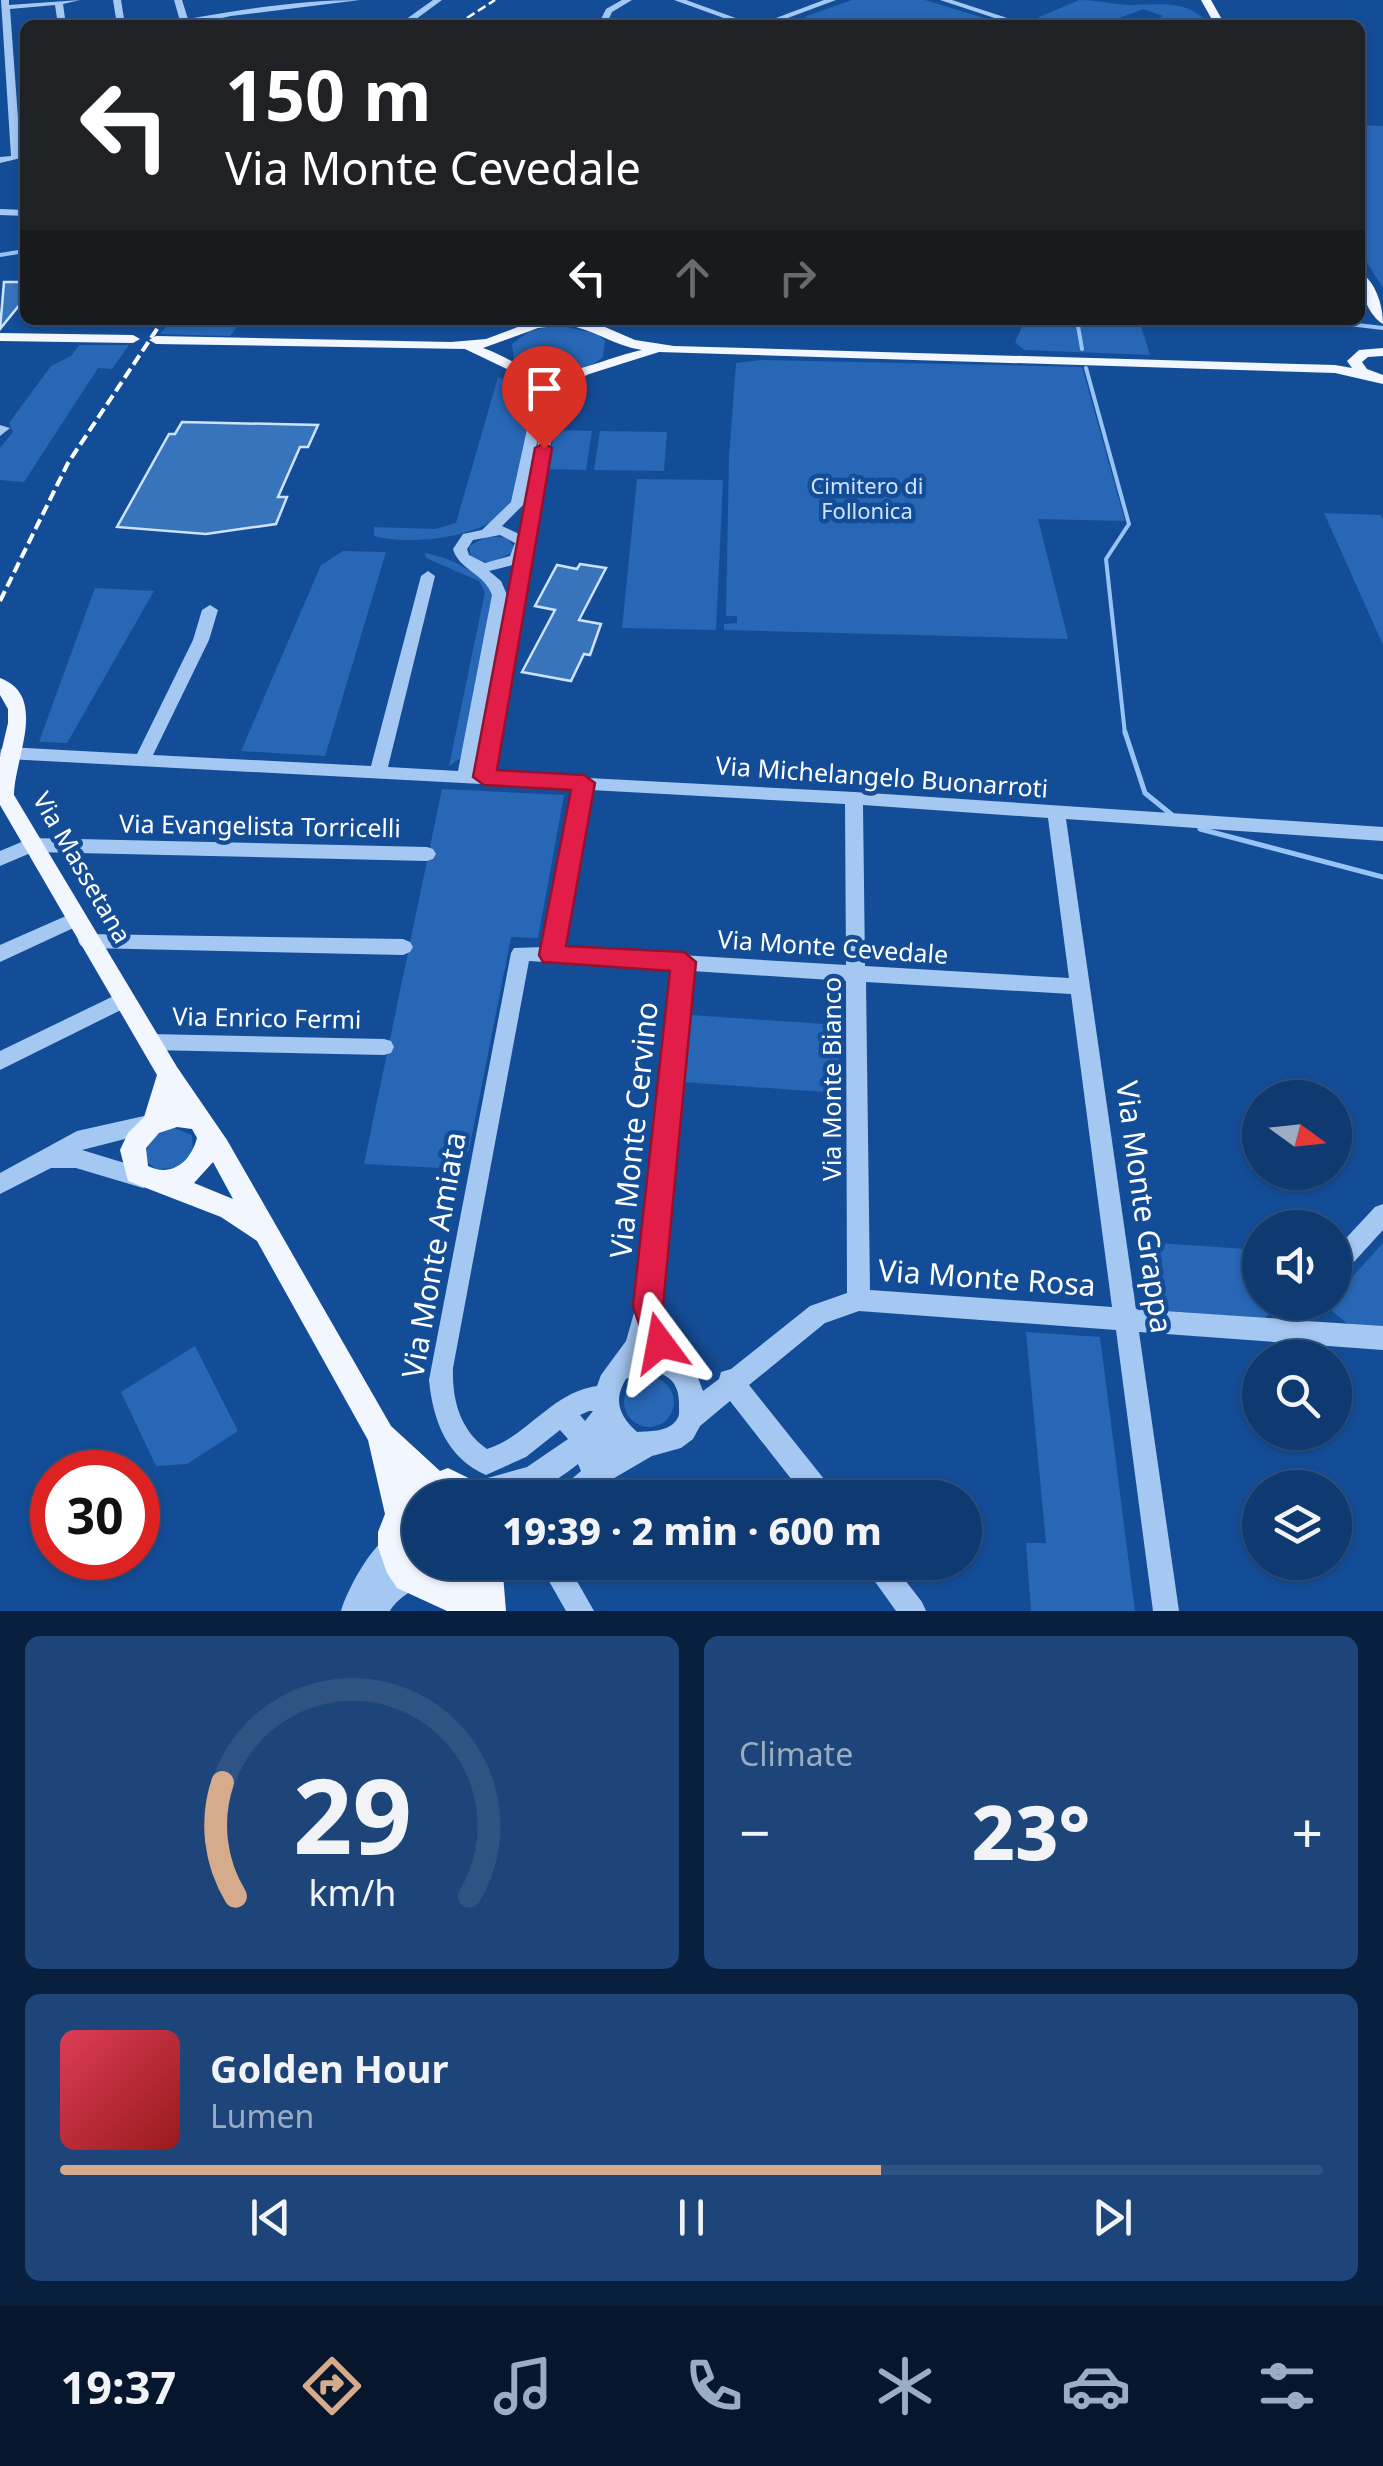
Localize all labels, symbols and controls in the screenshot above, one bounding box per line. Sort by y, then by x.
text: 150 m [225,46,432,142]
icon: left [60,60,190,190]
text: Via Monte Cevedale [225,137,641,198]
icon: left [560,250,615,305]
icon: ahead [665,250,720,305]
icon: right [770,250,825,305]
pin [502,346,587,449]
icon: arrive [517,361,572,416]
park label: Cimitero di Follonica [810,470,924,525]
street label: Via Michelangelo Buonarroti [715,747,1049,805]
street label: Via Massetana [26,785,140,949]
street label: Via Evangelista Torricelli [119,806,401,844]
street label: Via Monte Cevedale [717,921,949,971]
street label: Via Monte Bianco [814,977,848,1181]
street label: Via Enrico Fermi [172,998,362,1036]
street label: Via Monte Cervino [599,1000,667,1260]
street label: Via Monte Grappa [1107,1078,1183,1336]
north arrow [1242,1080,1352,1190]
map controls [1242,1080,1352,1580]
street label: Via Monte Amiata [391,1129,475,1381]
button: sound [1242,1210,1352,1320]
street label: Via Monte Rosa [877,1249,1097,1305]
position arrow [608,1291,712,1395]
button: search [1242,1340,1352,1450]
speed limit sign: 30 [30,1450,160,1580]
button: layers [1242,1470,1352,1580]
text: 19:39 · 2 min · 600 m [502,1504,882,1556]
text: Climate [739,1732,853,1775]
text: 29 [293,1743,411,1884]
text: 23° [972,1780,1090,1882]
text: − [739,1794,770,1869]
text: + [1292,1794,1323,1869]
text: km/h [308,1868,396,1916]
text: Golden Hour [210,2042,448,2094]
text: Lumen [210,2094,314,2137]
icon: previous [243,2190,298,2245]
icon: pause [664,2190,719,2245]
icon: next [1085,2190,1140,2245]
icon: directions [297,2351,367,2421]
icon: music [488,2351,558,2421]
icon: phone [679,2351,749,2421]
icon: climate [870,2351,940,2421]
icon: car [1061,2351,1131,2421]
icon: filters [1252,2351,1322,2421]
text: 19:37 [61,2356,176,2417]

